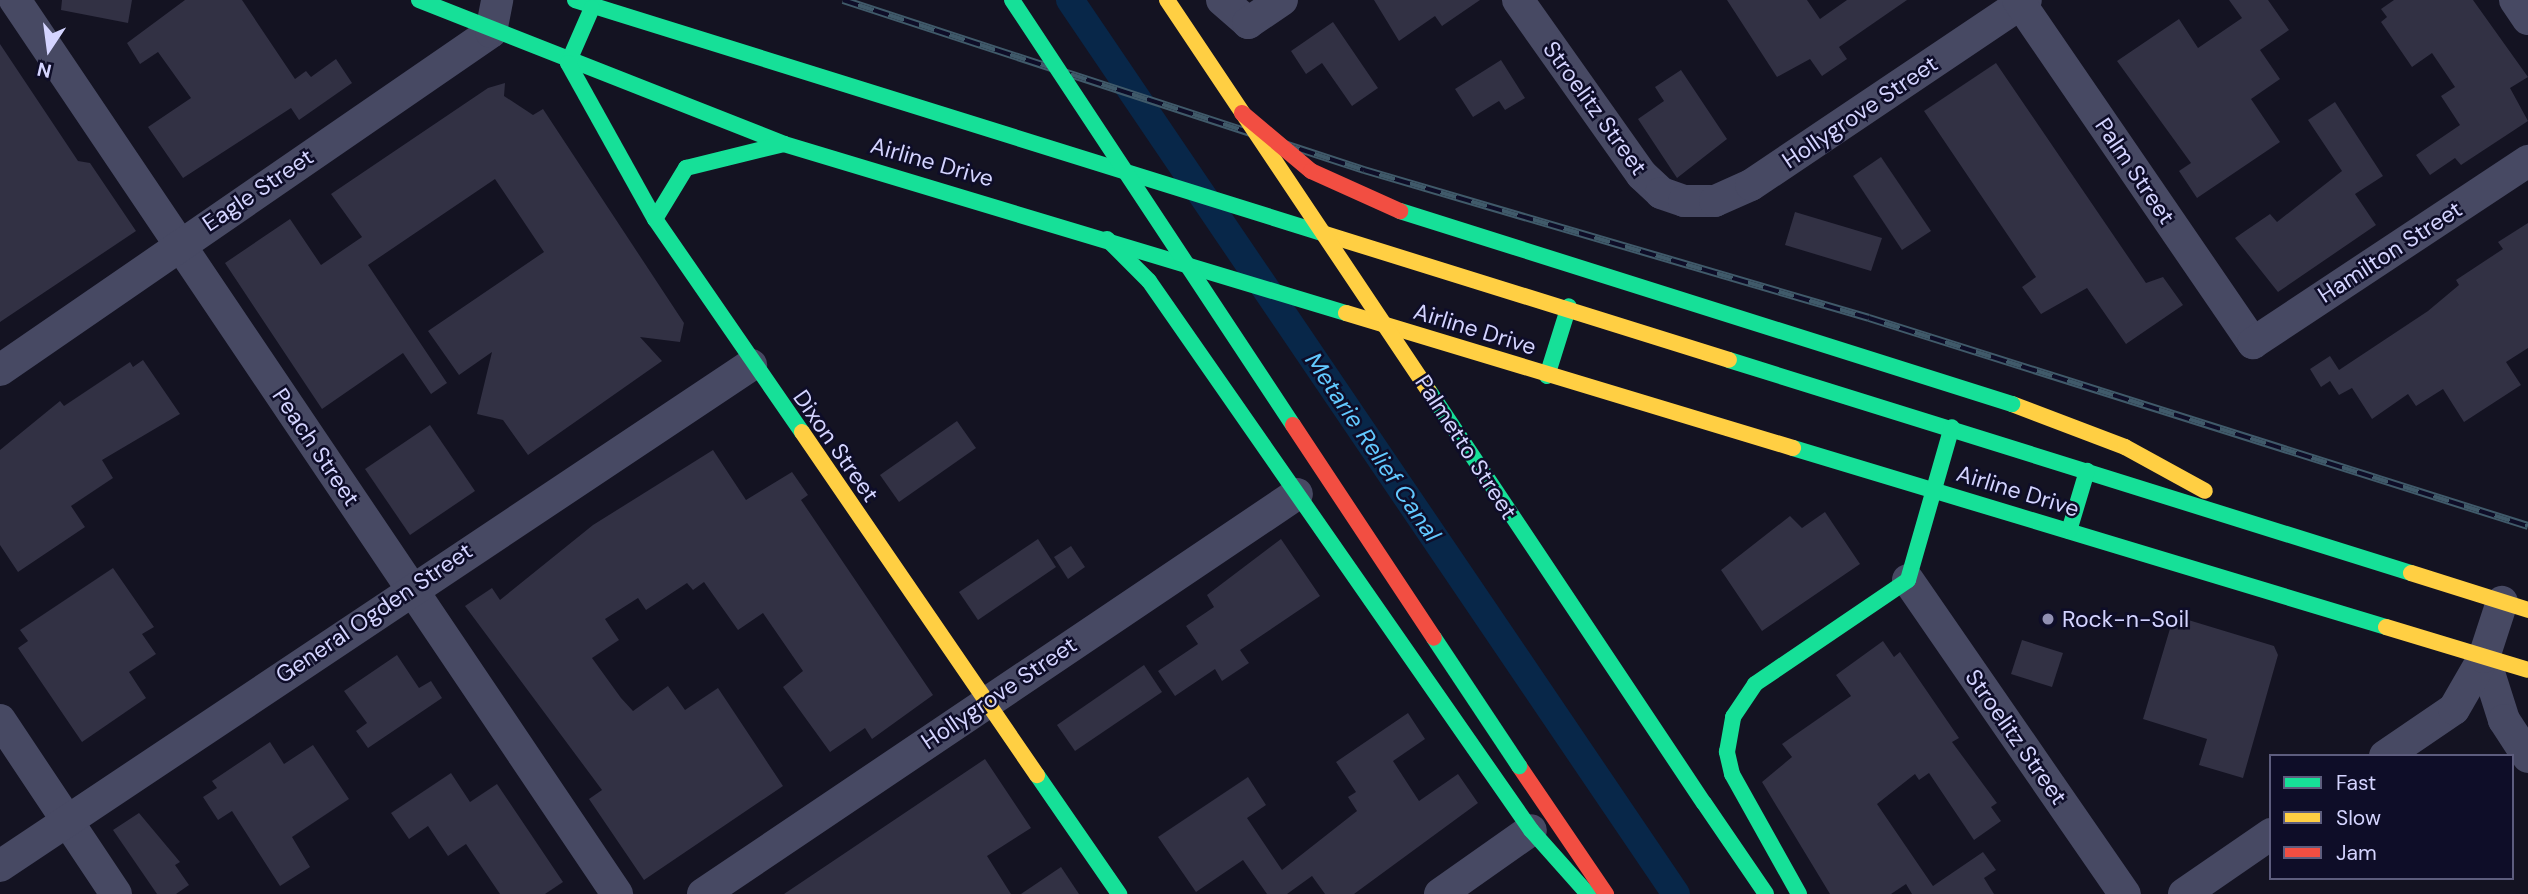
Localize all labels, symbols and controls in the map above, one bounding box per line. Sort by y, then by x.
north arrow [14,14,84,84]
street label: Stroelitz Street [1537,36,1653,180]
street label: Hollygrove Street [1777,50,1943,174]
text: N [35,56,54,84]
street label: Palm Street [2089,113,2181,229]
street label: Airline Drive [867,131,997,193]
street label: Eagle Street [197,143,319,237]
street label: Hamilton Street [2313,195,2467,309]
street label: Airline Drive [1410,297,1540,361]
water label: Metarie Relief Canal [1299,347,1447,547]
street label: Palmetto Street [1409,370,1523,524]
street label: Peach Street [267,383,365,511]
street label: Dixon Street [787,385,885,507]
street label: Airline Drive [1953,459,2083,523]
street label: General Ogden Street [270,537,478,689]
place label: Rock-n-Soil [2062,605,2189,633]
marker: Rock-n-Soil [2040,611,2056,627]
street label: Hollygrove Street [916,631,1082,755]
street label: Stroelitz Street [1959,664,2073,810]
legend [2269,754,2514,880]
text: Fast [2336,769,2376,797]
text: Slow [2336,804,2381,832]
text: Jam [2336,839,2377,867]

